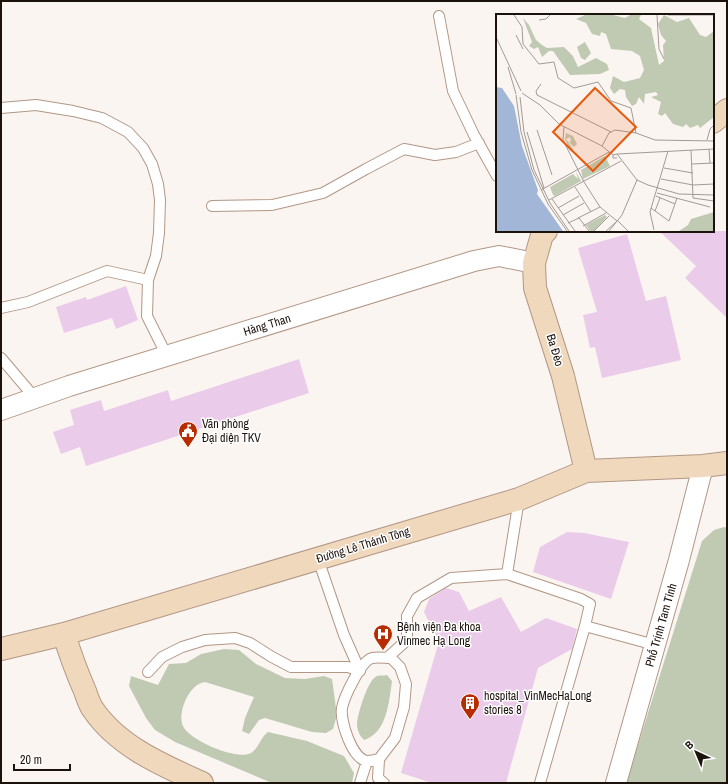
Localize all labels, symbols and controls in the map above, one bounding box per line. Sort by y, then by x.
inset map [496,14,714,232]
street label: Hàng Than [241,310,293,340]
street label: Ba Đèo [543,332,567,368]
place label: Văn phòng Đại diện TKV [202,416,261,446]
public building icon: Văn phòng Đại diện TKV [177,420,199,448]
street label: Đường Lê Thánh Tông [314,523,412,567]
street label: Phố Trịnh Tam Tỉnh [641,581,681,669]
place label: Bệnh viện Đa khoa Vinmec Hạ Long [397,619,481,649]
hospital icon: Bệnh viện Đa khoa Vinmec Hạ Long [372,623,394,651]
place label: hospital_VinMecHaLong stories 8 [484,688,592,718]
building icon: hospital_VinMecHaLong stories 8 [459,692,481,720]
north arrow [676,732,716,772]
text: B [682,737,697,752]
scale bar [14,746,70,772]
text: 20 m [20,752,42,768]

